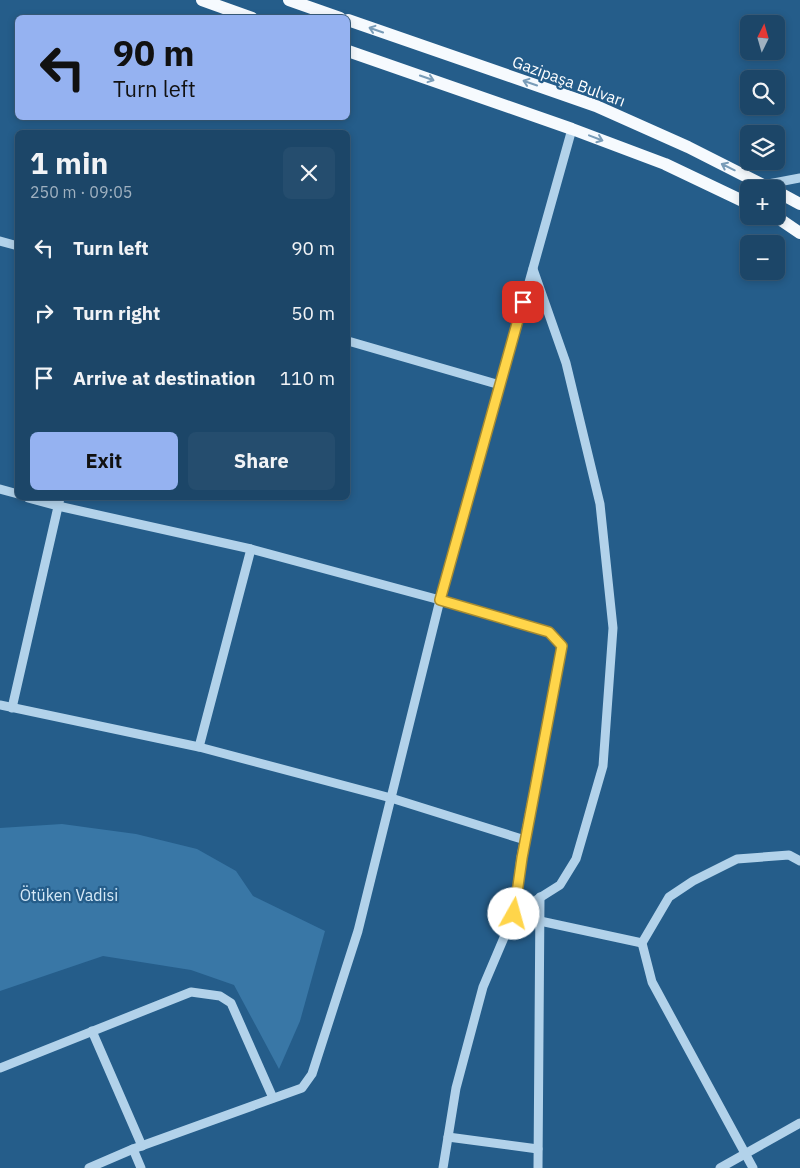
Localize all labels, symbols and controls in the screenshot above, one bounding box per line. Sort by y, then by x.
north arrow [740,15,785,60]
map controls [740,15,785,280]
one-way arrow [369,25,385,34]
text: 90 m [113,30,195,76]
icon: left [30,35,95,100]
street label: Gazipaşa Bulvarı [510,51,628,111]
button: search [740,70,785,115]
text: Turn left [113,74,196,103]
one-way arrow [418,74,434,83]
one-way arrow [523,78,538,87]
button: layers [740,125,785,170]
one-way arrow [588,134,604,143]
text: 1 min [30,143,108,182]
button: close [283,147,335,199]
one-way arrow [721,162,736,171]
button: + [740,180,785,225]
text: 250 m · 09:05 [30,182,132,202]
icon: left [30,234,58,262]
button: − [740,235,785,280]
text: Turn left [73,236,149,260]
text: 90 m [291,236,335,260]
pin [502,281,544,323]
icon: arrive [509,288,537,316]
icon: right [30,299,58,327]
text: Turn right [73,301,160,325]
text: 50 m [291,301,335,325]
icon: arrive [30,364,58,392]
text: Arrive at destination [73,366,256,390]
text: 110 m [280,366,335,390]
button: Exit [30,432,178,490]
button: Share [188,432,335,490]
park label: Ötüken Vadisi [20,885,118,905]
position arrow [487,887,539,939]

